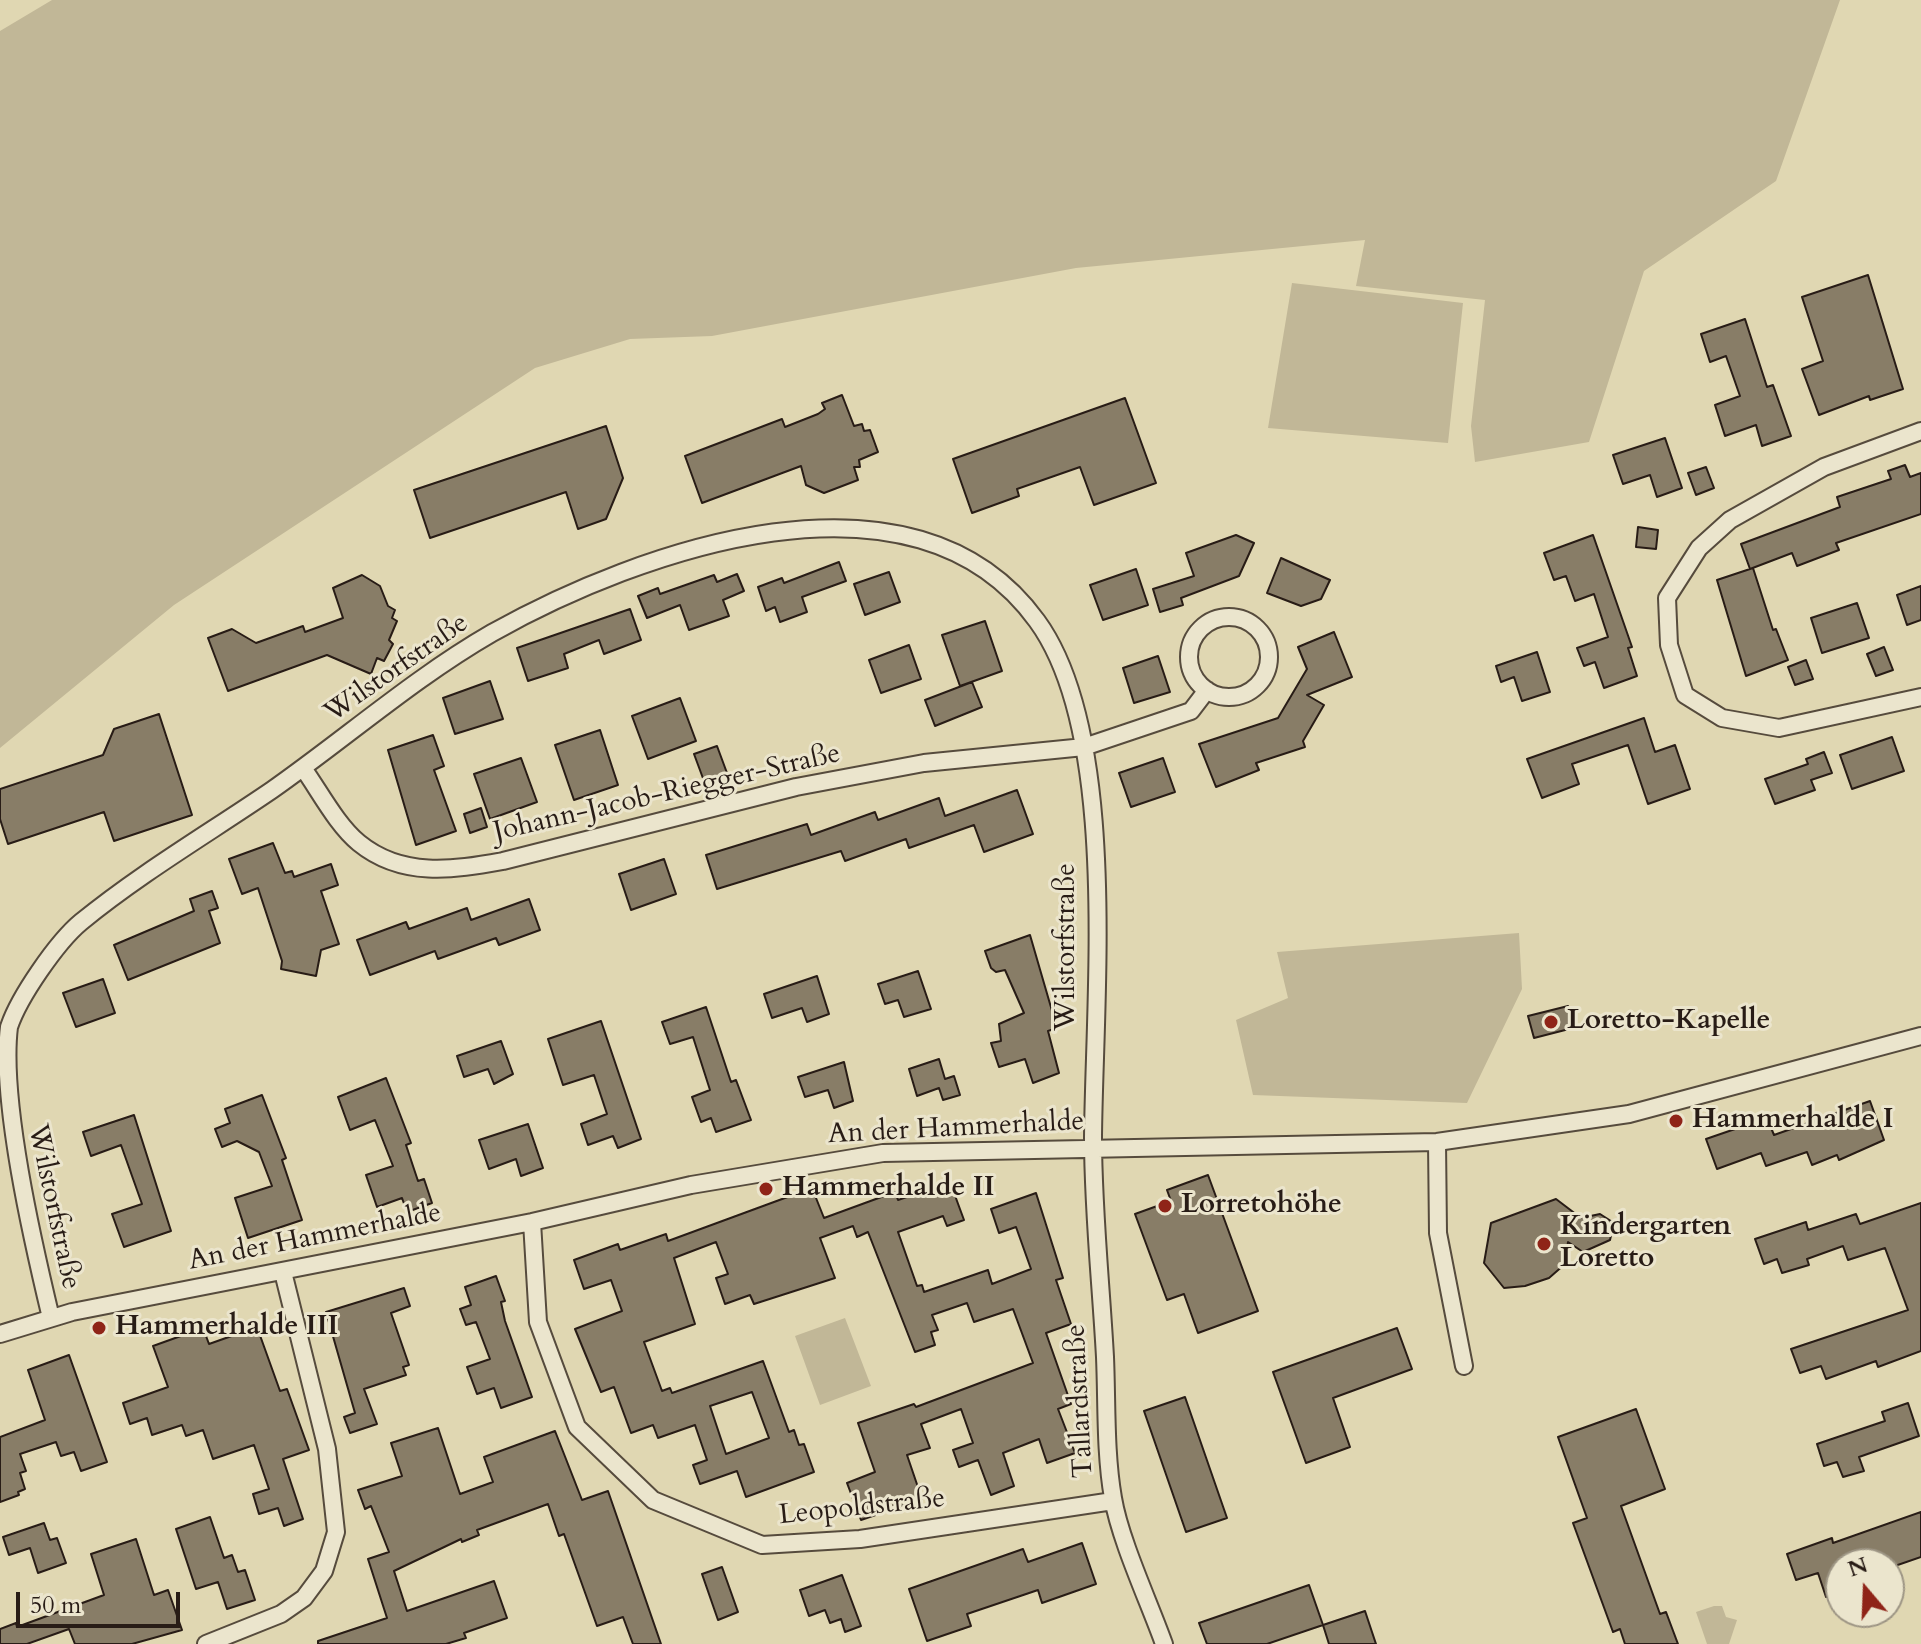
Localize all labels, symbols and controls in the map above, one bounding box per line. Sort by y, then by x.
street label: Wilstorfstraße [319,607,475,731]
street label: Johann-Jacob-Riegger-Straße [490,738,844,850]
street label: Wilstorfstraße [1051,863,1085,1031]
place label: Loretto-Kapelle [1567,1005,1770,1039]
marker: Loretto-Kapelle [1542,1013,1560,1031]
place label: Hammerhalde I [1692,1104,1894,1138]
street label: An der Hammerhalde [827,1106,1085,1152]
marker: Hammerhalde I [1667,1112,1685,1130]
street label: Wilstorfstraße [19,1121,87,1293]
place label: Hammerhalde II [782,1172,994,1206]
marker: Hammerhalde II [757,1180,775,1198]
place label: Lorretohöhe [1181,1189,1342,1223]
street label: An der Hammerhalde [186,1197,444,1279]
marker: Lorretohöhe [1156,1197,1174,1215]
place label: Kindergarten Loretto [1560,1211,1731,1277]
marker: Kindergarten Loretto [1535,1235,1553,1253]
place label: Hammerhalde III [115,1311,338,1345]
marker: Hammerhalde III [90,1319,108,1337]
street label: Tallardstraße [1060,1323,1102,1479]
street label: Leopoldstraße [777,1483,947,1533]
north arrow [1825,1548,1905,1628]
text: N [1844,1550,1872,1584]
scale bar [20,1576,184,1626]
text: 50 m [30,1589,81,1622]

